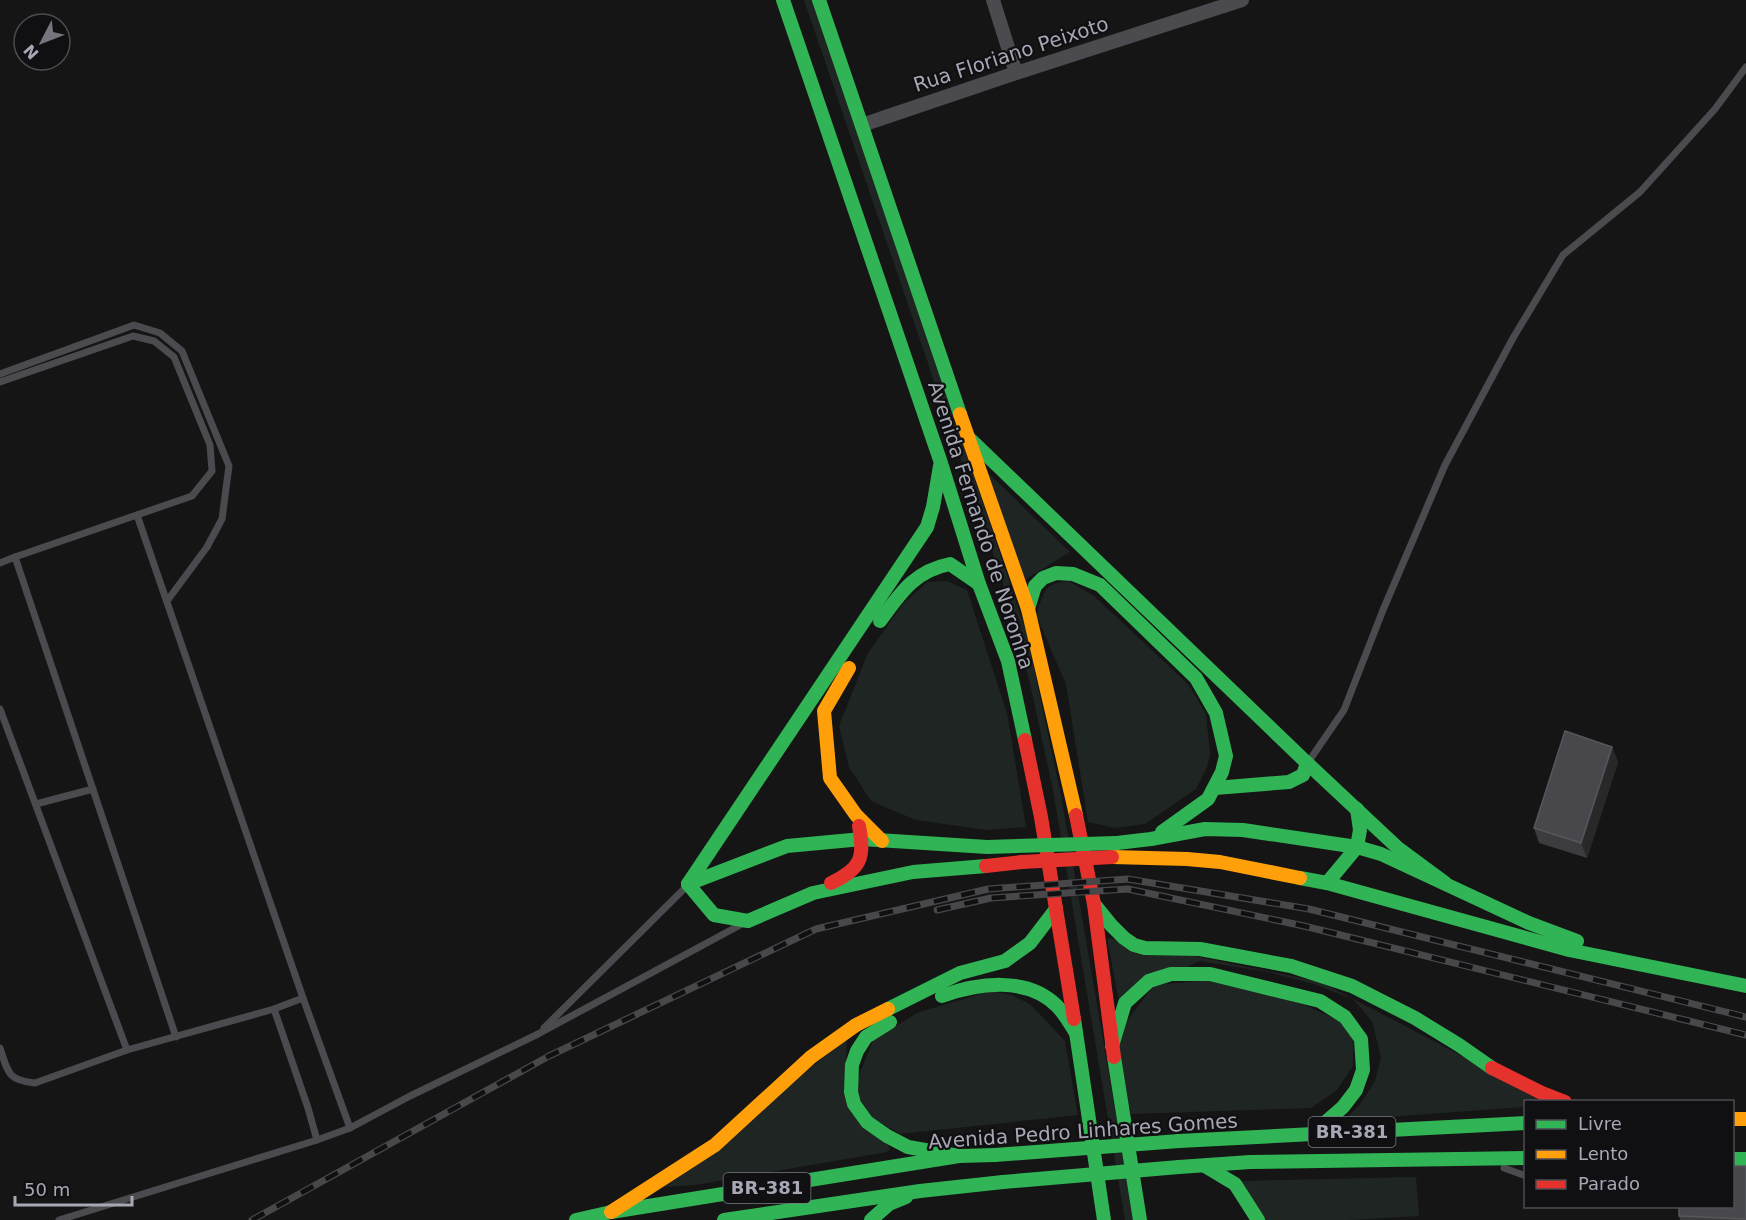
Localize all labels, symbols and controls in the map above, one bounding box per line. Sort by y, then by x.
street label: Rua Floriano Peixoto [910,11,1112,97]
north arrow [12,12,72,72]
text: N [20,40,43,63]
street label: Avenida Fernando de Noronha [923,378,1039,672]
legend [1524,1100,1734,1208]
street label: Avenida Pedro Linhares Gomes [928,1108,1238,1154]
text: Livre [1578,1113,1622,1134]
road number: BR-381 [1308,1117,1396,1147]
text: Lento [1578,1143,1628,1164]
scale bar [15,1169,132,1207]
road number: BR-381 [724,1173,810,1203]
text: Parado [1578,1173,1640,1194]
text: 50 m [24,1179,70,1200]

